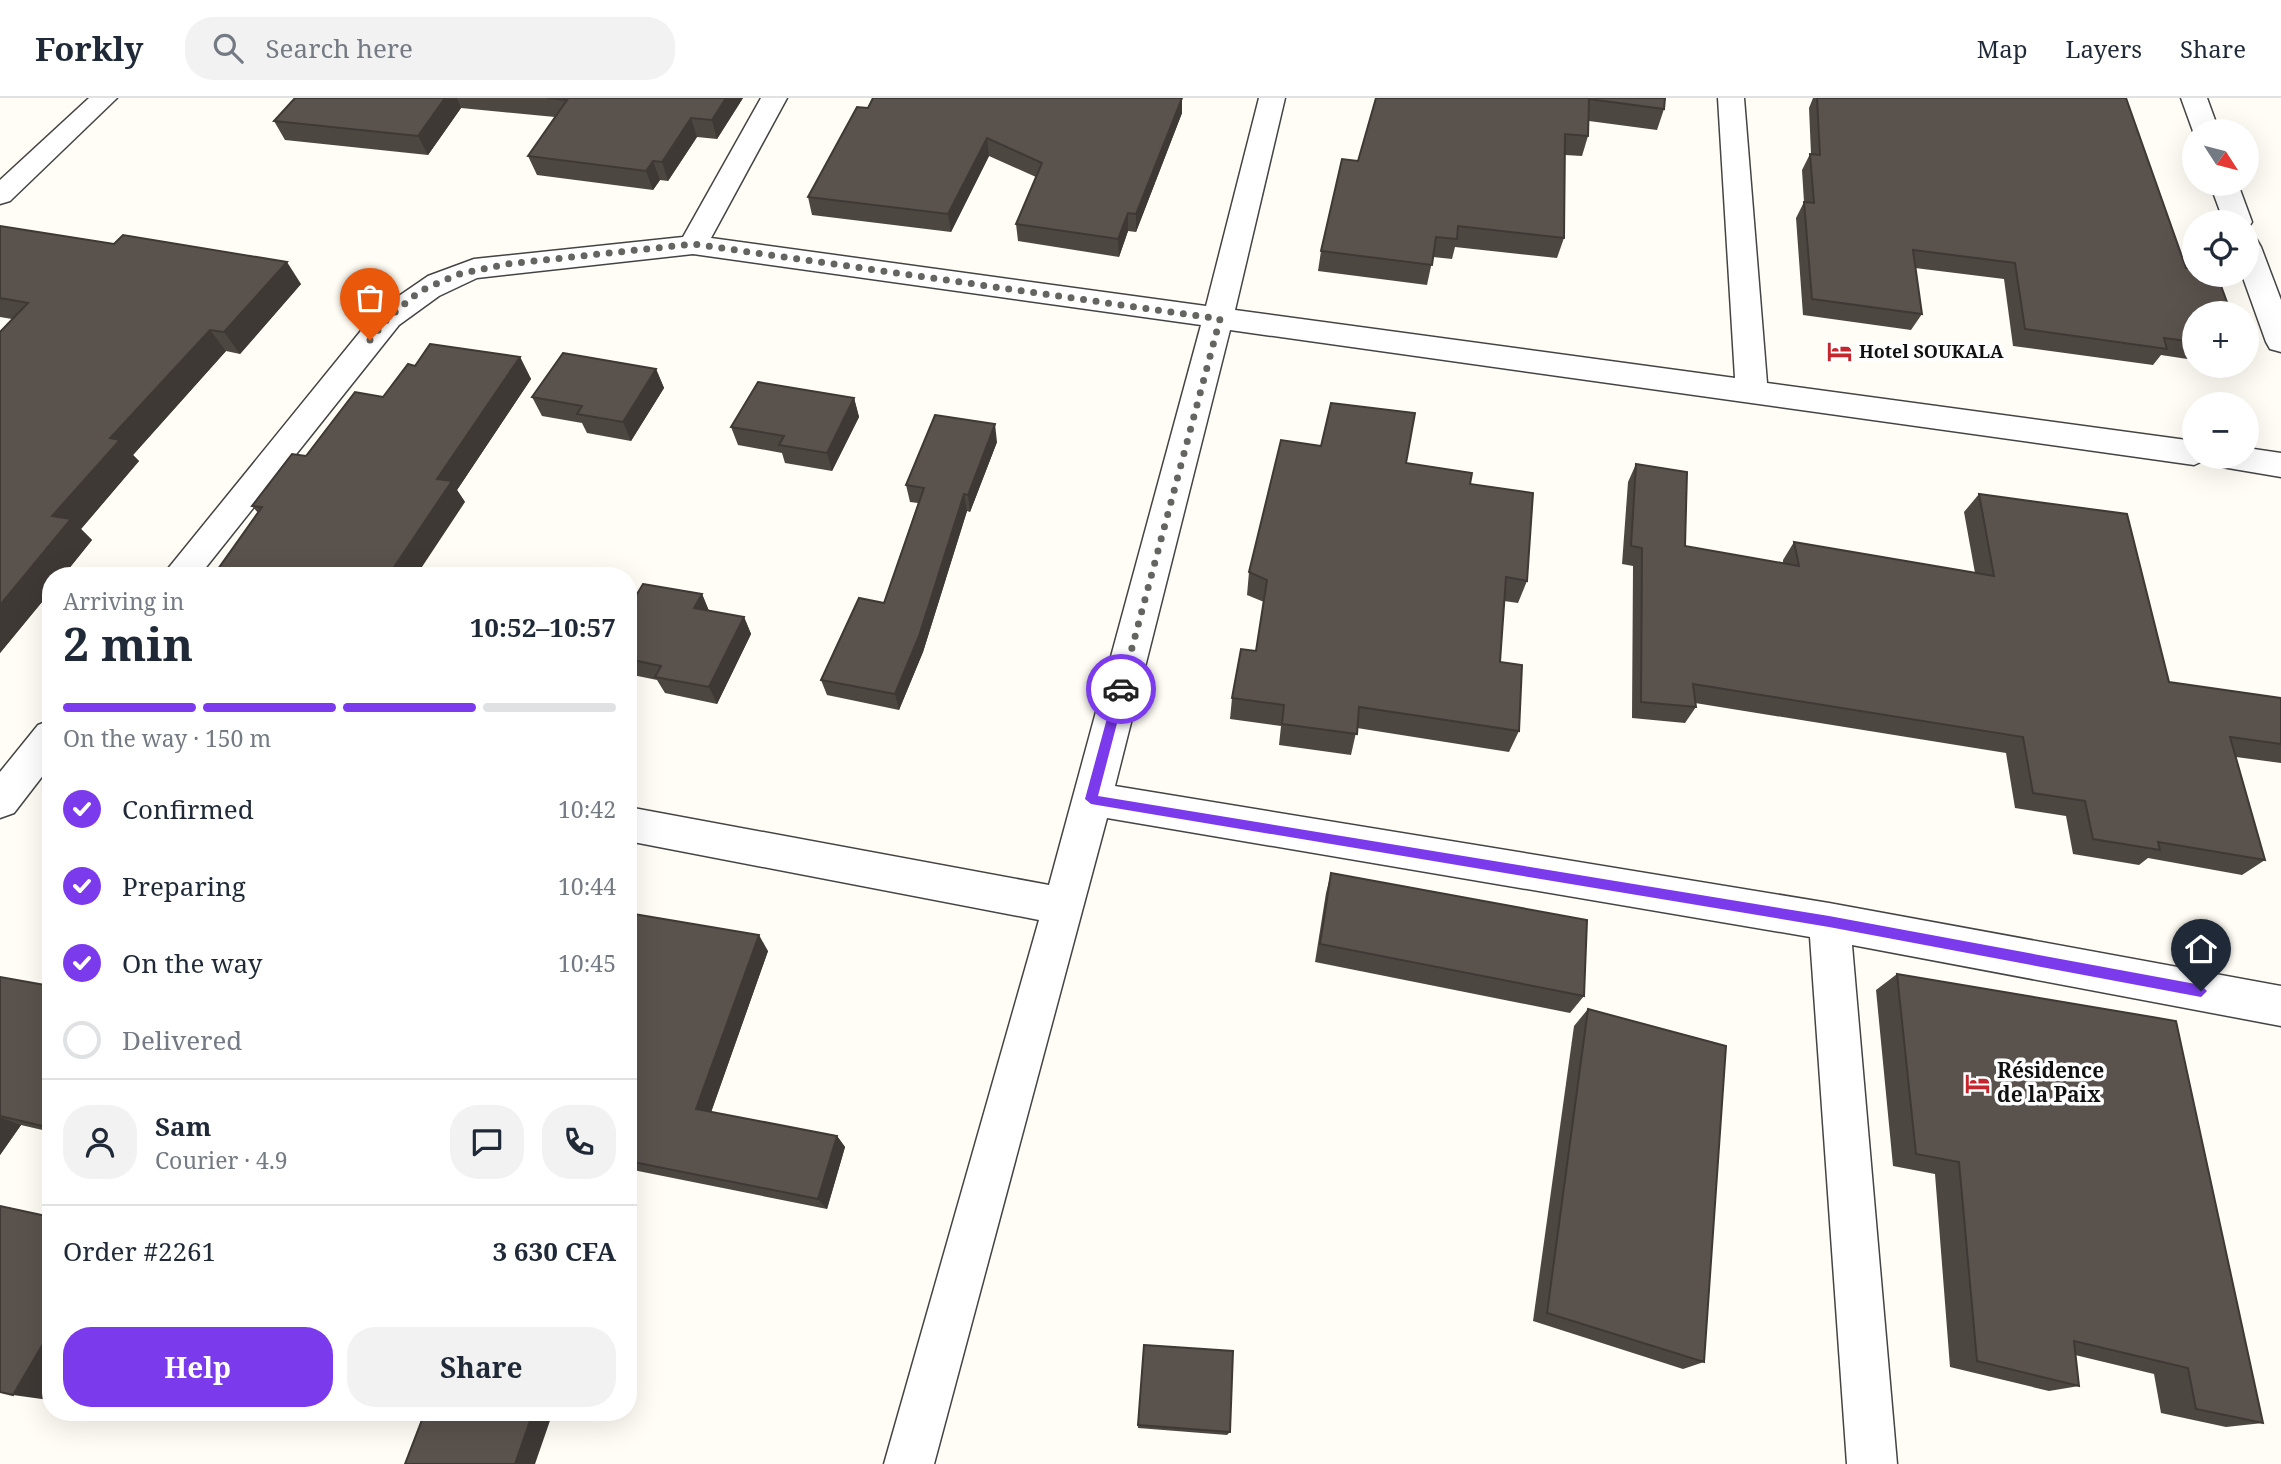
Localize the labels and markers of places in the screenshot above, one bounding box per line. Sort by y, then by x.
pin [340,268,400,340]
hotel icon: Hotel SOUKALA [1825,338,1853,366]
place label: Hotel SOUKALA [1859,339,2004,363]
pin [2171,919,2231,991]
place label: Résidence de la Paix [1997,1056,2104,1108]
hotel icon: Résidence de la Paix [1963,1069,1991,1097]

